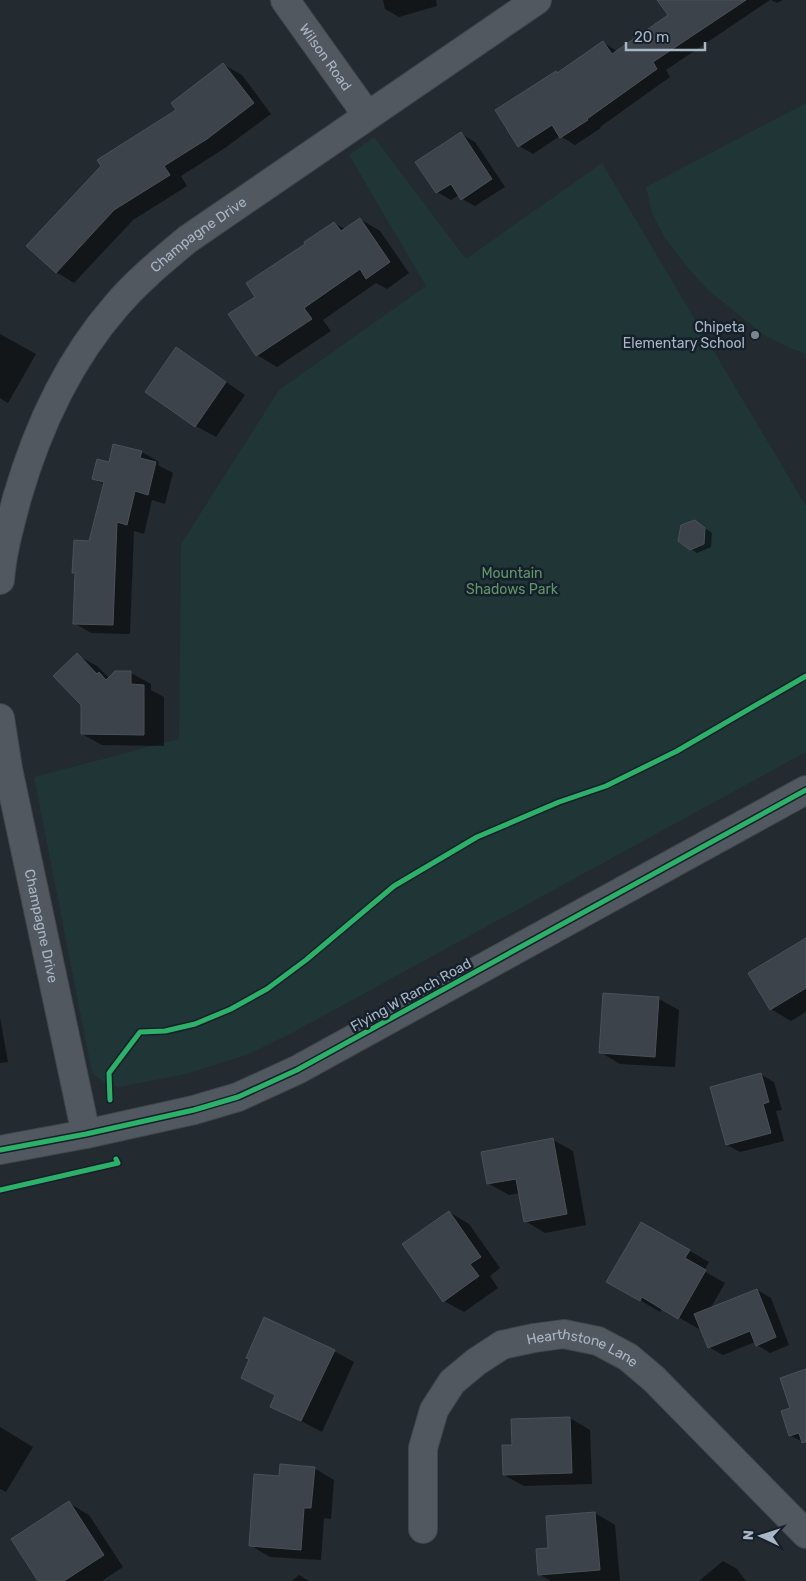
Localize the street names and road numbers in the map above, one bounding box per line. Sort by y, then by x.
street label: Wilson Road [296,20,355,94]
street label: Champagne Drive [147,193,250,276]
street label: Champagne Drive [21,867,62,984]
street label: Flying W Ranch Road [348,955,474,1035]
street label: Hearthstone Lane [525,1325,642,1371]

